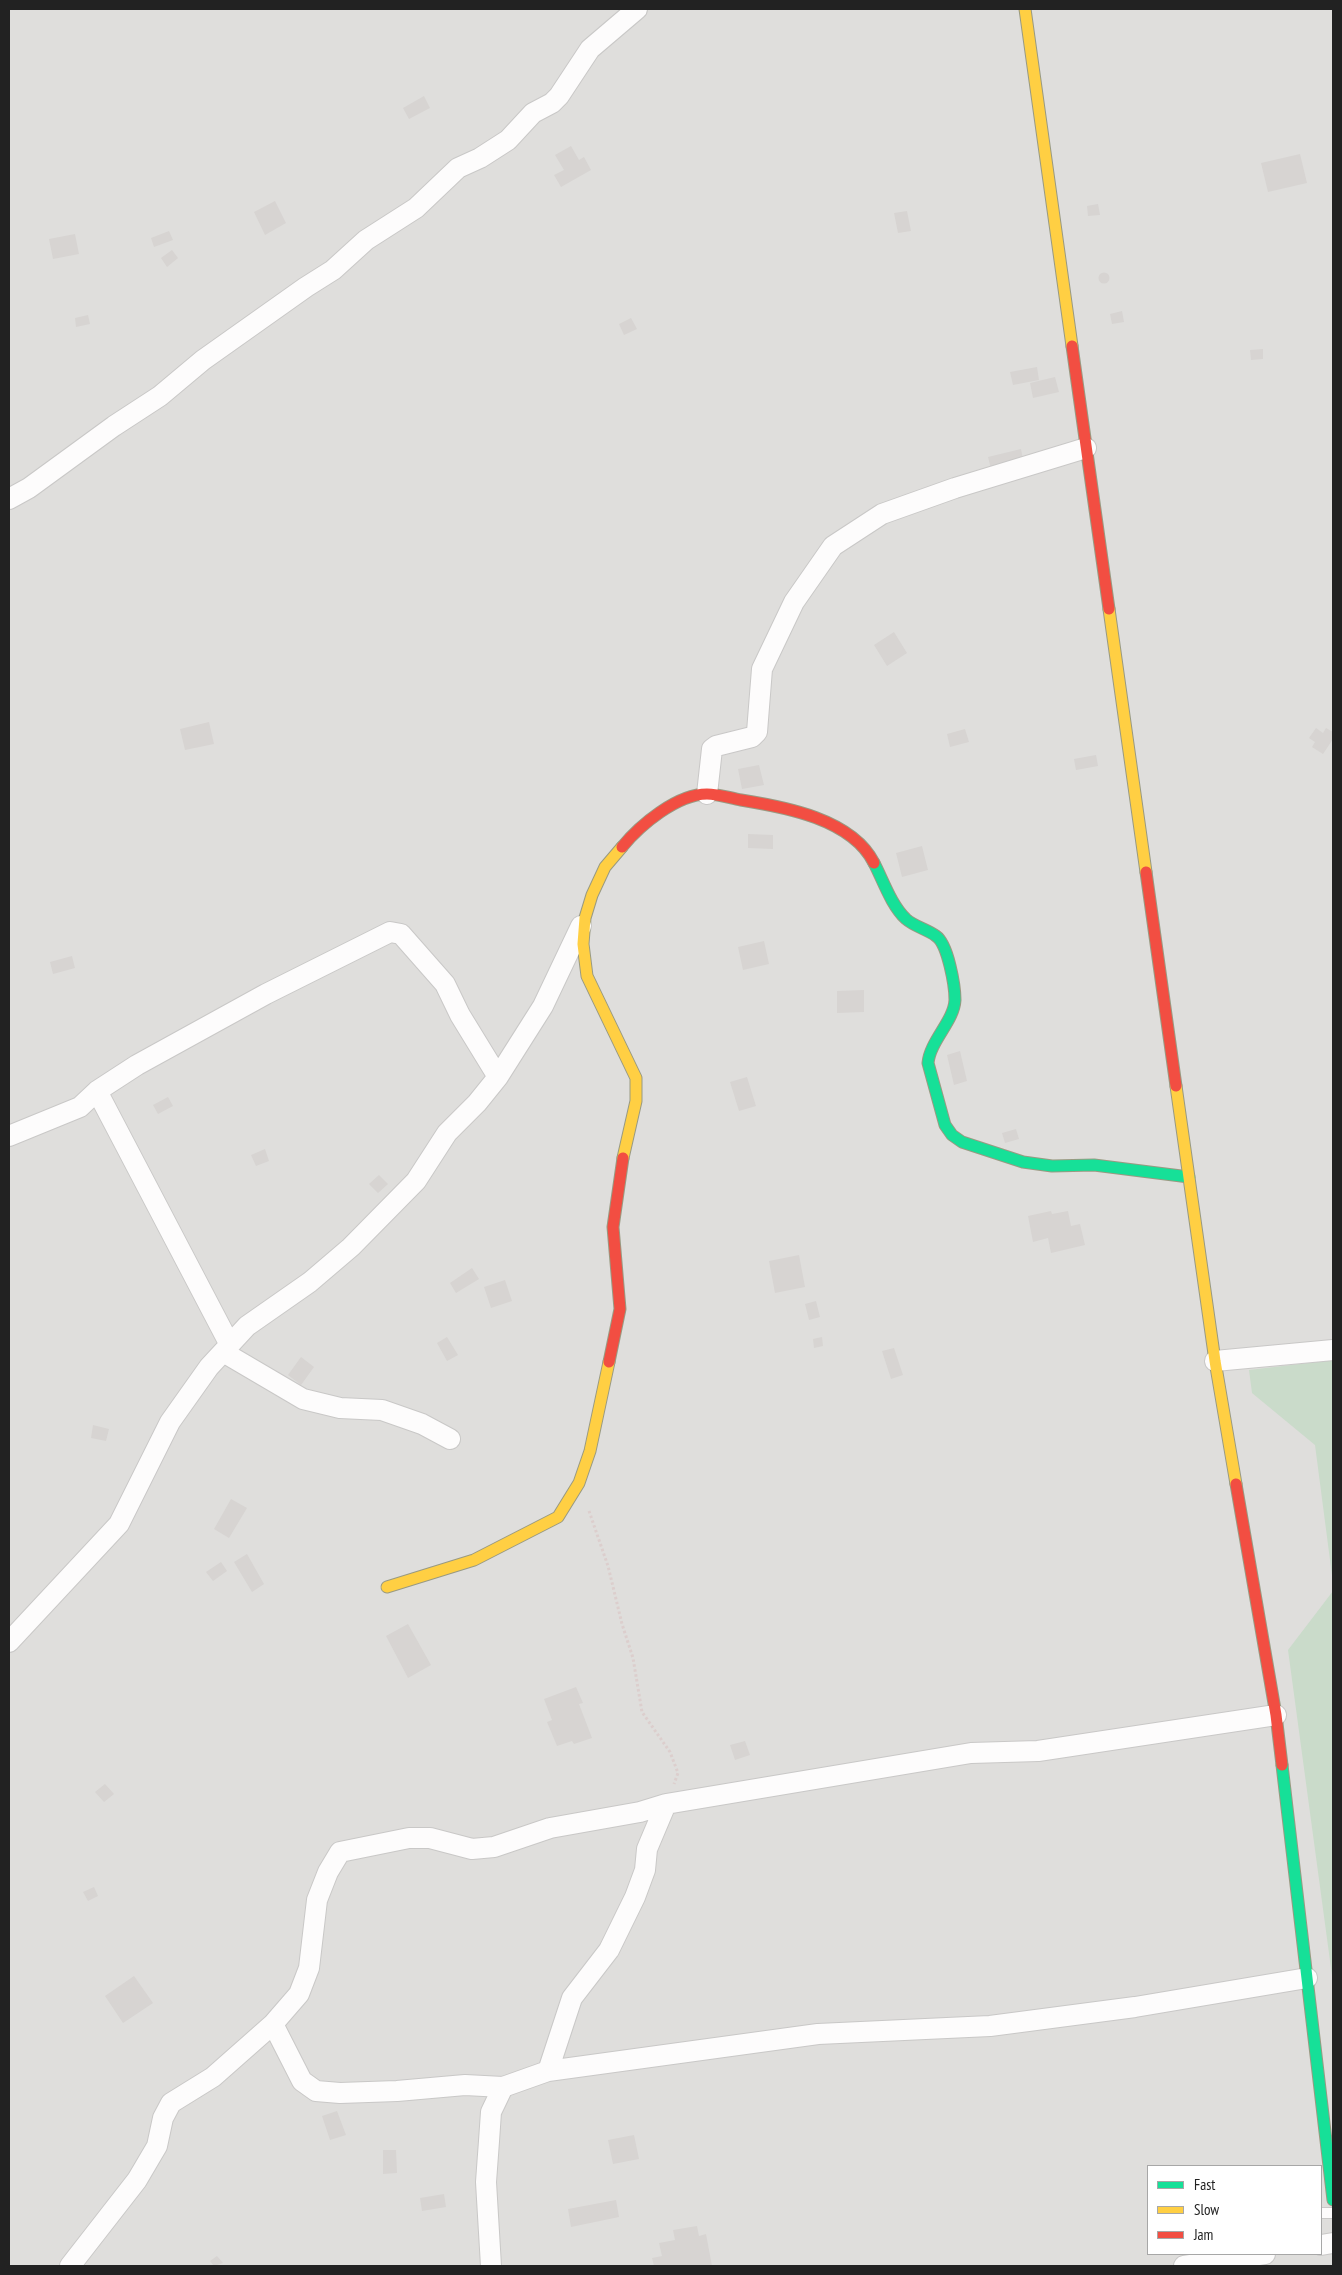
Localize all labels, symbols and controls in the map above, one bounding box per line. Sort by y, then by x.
legend [1147,2165,1322,2255]
text: Fast [1194,2175,1215,2194]
text: Slow [1194,2200,1219,2219]
text: Jam [1194,2225,1213,2244]

